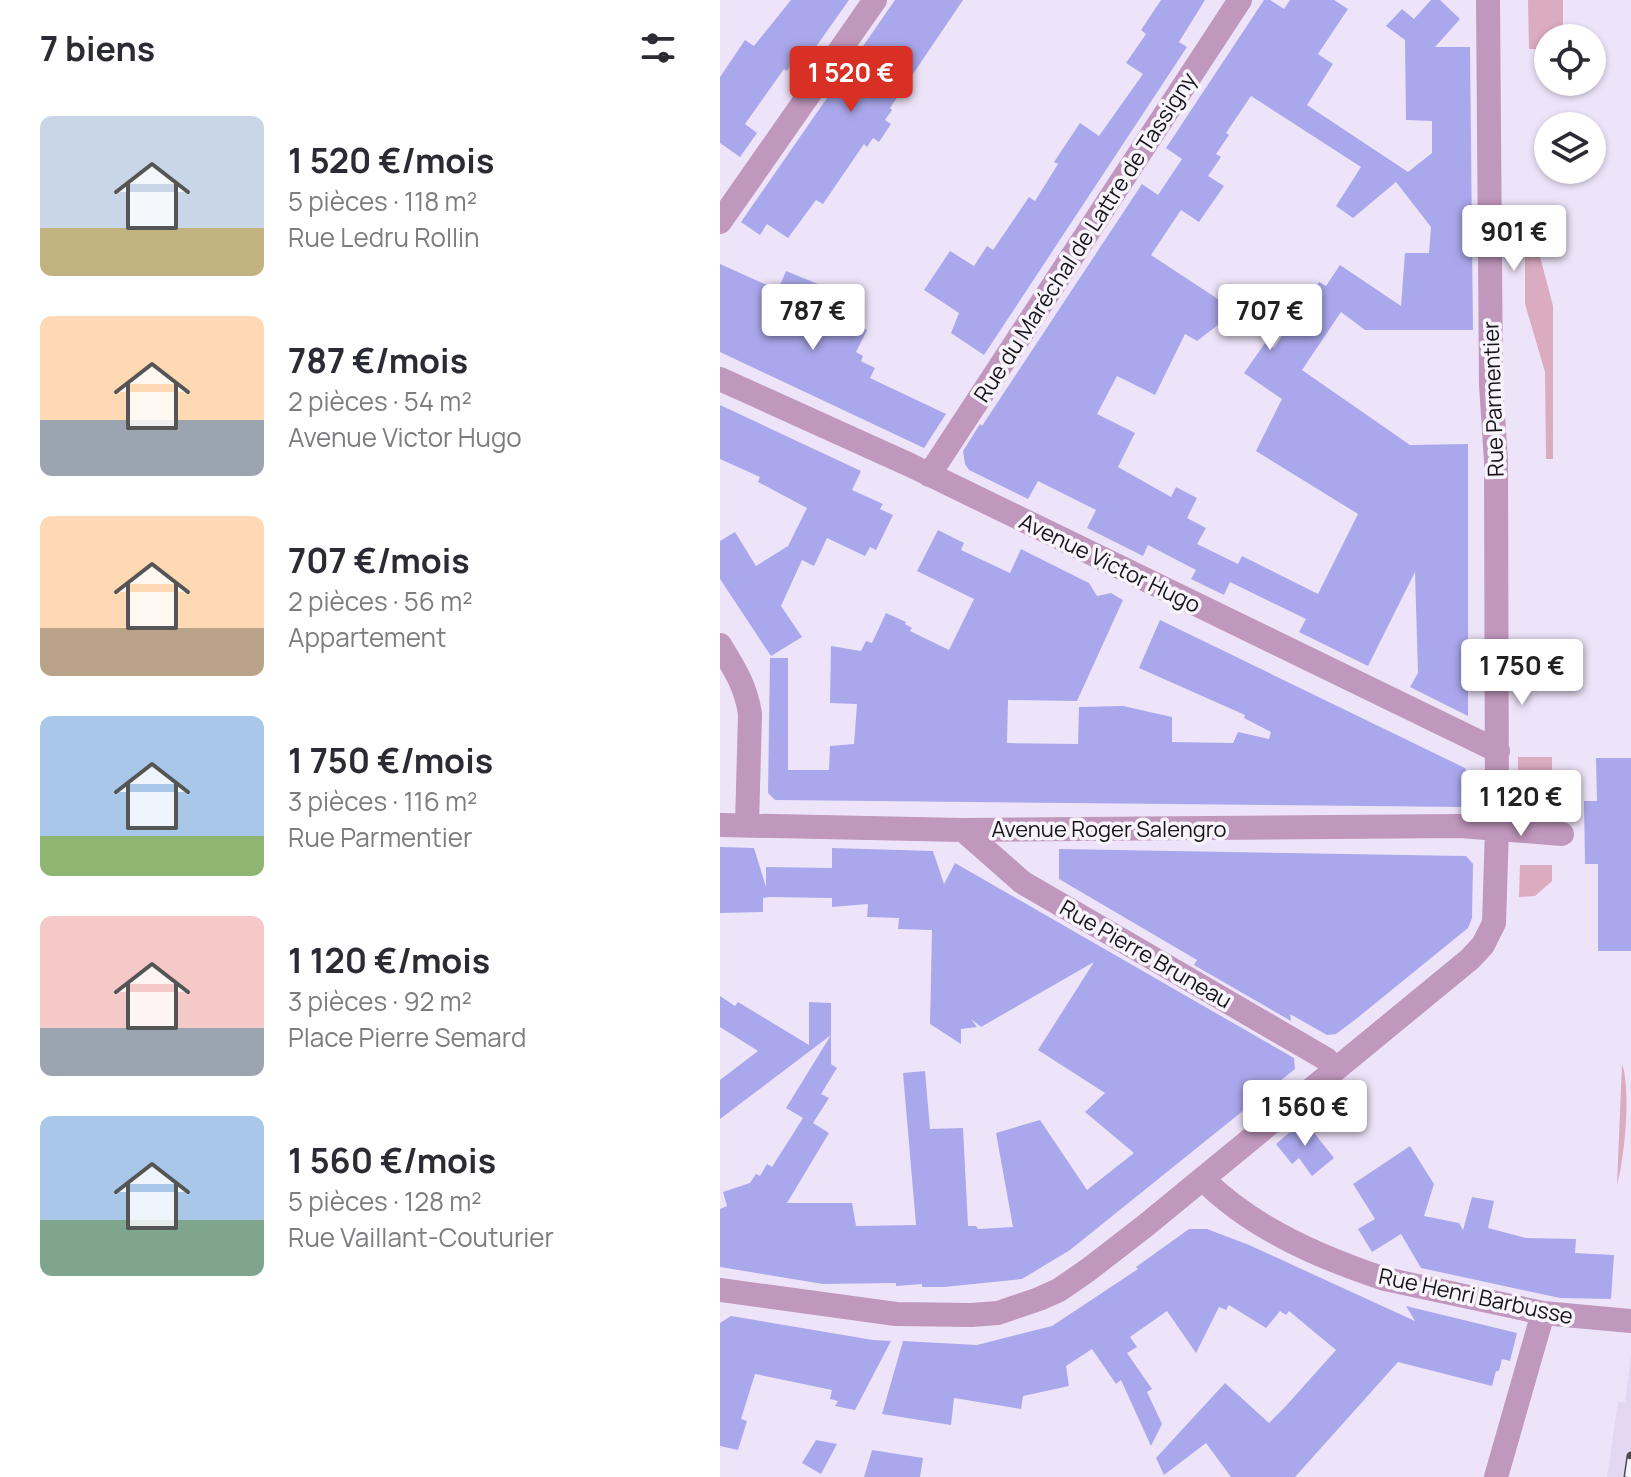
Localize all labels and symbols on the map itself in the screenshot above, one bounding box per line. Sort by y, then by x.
pin: 1 520 € [777,46,925,114]
street label: Rue du Maréchal de Lattre de Tassigny [967,66,1203,408]
pin: 901 € [1458,205,1570,273]
pin: 787 € [757,284,869,352]
pin: 707 € [1214,284,1326,352]
street label: Rue Parmentier [1475,320,1511,477]
street label: Avenue Victor Hugo [1015,506,1205,620]
pin: 1 750 € [1448,639,1596,707]
pin: 1 120 € [1447,770,1595,838]
street label: Avenue Roger Salengro [991,814,1227,844]
street label: Rue Pierre Bruneau [1055,893,1237,1015]
pin: 1 560 € [1231,1080,1379,1148]
street label: Rue Henri Barbusse [1376,1261,1576,1331]

